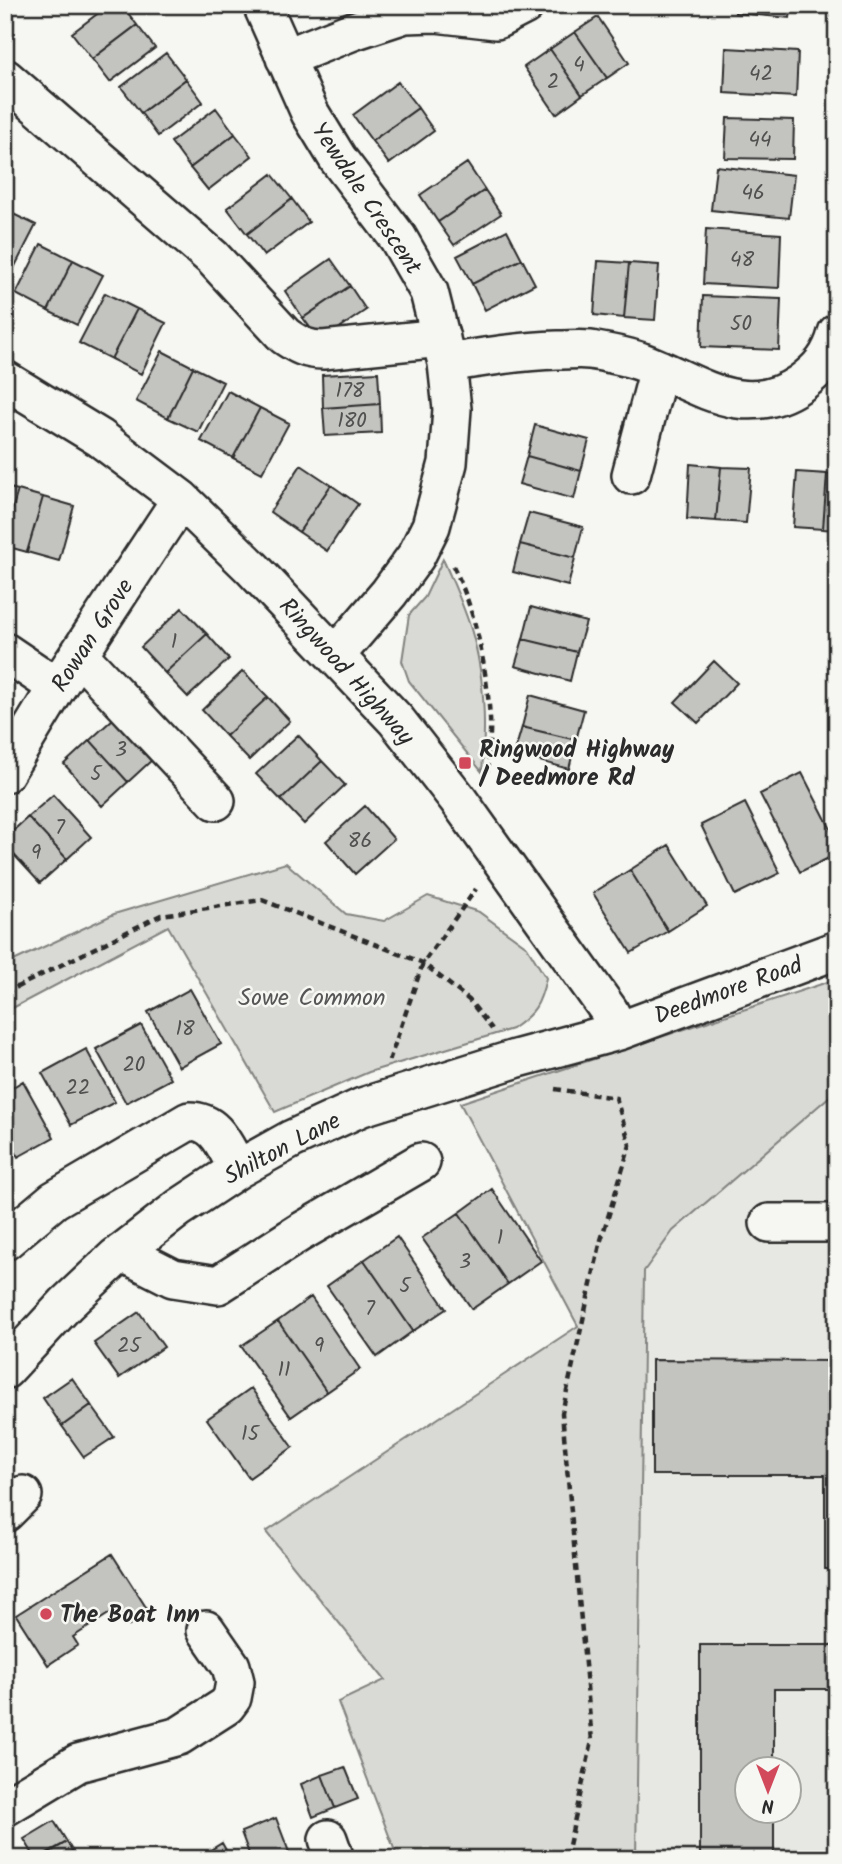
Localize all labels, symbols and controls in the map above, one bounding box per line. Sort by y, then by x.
house number: 4 [573,49,585,82]
house number: 42 [749,58,773,91]
house number: 2 [547,66,559,99]
street label: Yewdale Crescent [300,114,432,284]
house number: 44 [748,124,772,157]
house number: 46 [741,177,765,210]
house number: 48 [730,244,754,277]
house number: 50 [730,308,752,341]
house number: 178 [336,375,365,408]
house number: 180 [337,405,367,438]
street label: Rowan Grove [42,571,145,701]
street label: Ringwood Highway [268,589,424,756]
house number: 1 [171,626,177,659]
place label: Ringwood Highway / Deedmore Rd [478,731,675,798]
house number: 3 [115,734,127,767]
marker: Ringwood Highway / Deedmore Rd [457,755,473,771]
house number: 5 [90,758,103,791]
house number: 7 [55,812,66,845]
house number: 86 [348,825,372,858]
house number: 9 [31,837,41,870]
street label: Deedmore Road [649,946,809,1036]
park label: Sowe Common [238,979,386,1018]
house number: 18 [175,1013,195,1046]
house number: 20 [123,1049,145,1082]
house number: 22 [66,1072,90,1105]
street label: Shilton Lane [217,1102,348,1197]
house number: 1 [497,1222,503,1255]
house number: 3 [459,1246,471,1279]
house number: 5 [399,1270,412,1303]
house number: 7 [365,1293,376,1326]
house number: 25 [117,1330,142,1363]
house number: 9 [314,1330,324,1363]
house number: 11 [277,1354,291,1387]
house number: 15 [241,1418,261,1451]
place label: The Boat Inn [60,1596,200,1635]
marker: The Boat Inn [38,1606,54,1622]
north arrow [734,1756,804,1826]
text: N [762,1790,774,1820]

